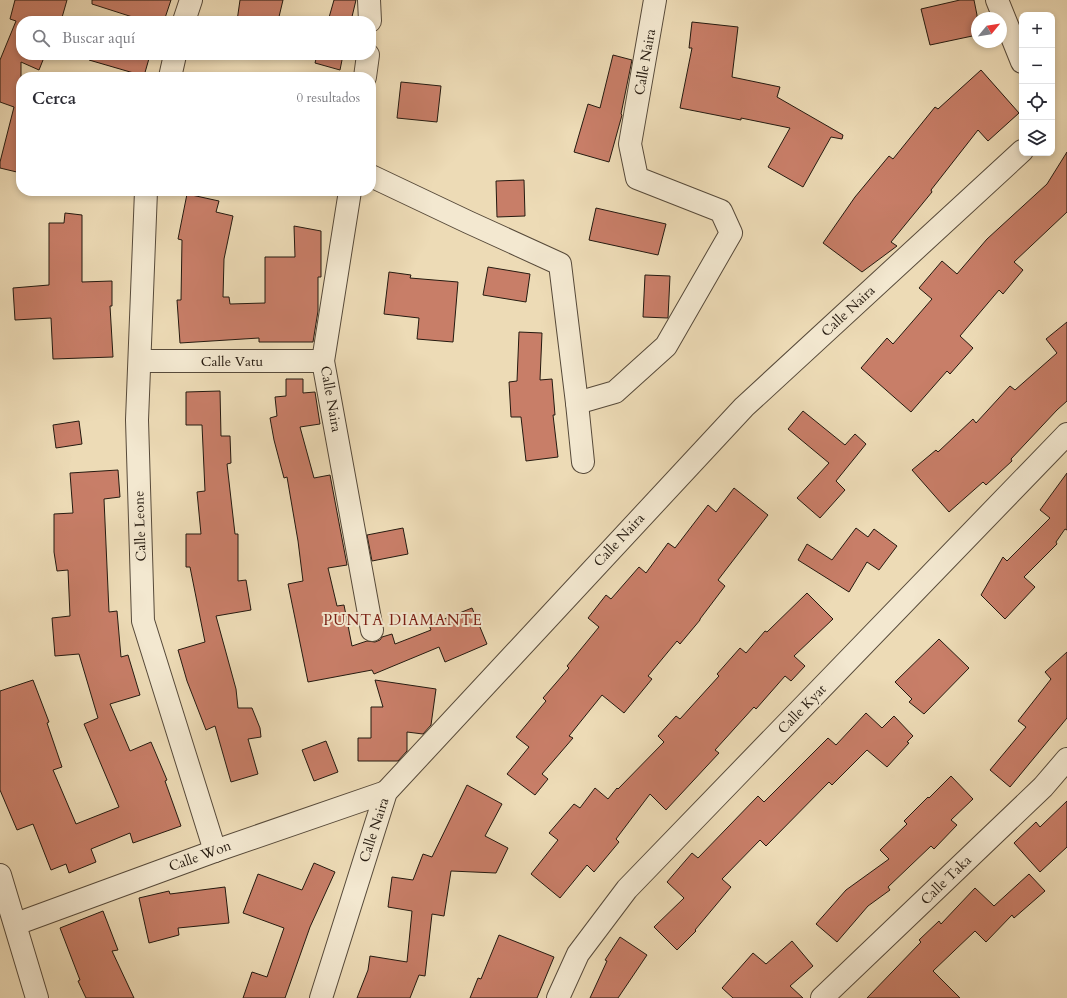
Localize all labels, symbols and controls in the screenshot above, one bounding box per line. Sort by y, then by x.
north arrow [971,12,1007,48]
map controls [1019,12,1055,156]
button: + [1019,12,1055,48]
search box [16,16,376,60]
icon: search [30,27,52,49]
street label: Calle Naira [630,27,660,97]
text: Buscar aquí [62,28,135,48]
button: − [1019,48,1055,84]
button: locate [1019,84,1055,120]
text: Cerca [32,87,76,110]
text: 0 resultados [296,89,360,107]
button: layers [1019,120,1055,156]
street label: Calle Naira [817,281,879,341]
street label: Calle Vatu [201,352,264,371]
street label: Calle Naira [316,364,346,434]
street label: Calle Leone [129,490,151,562]
street label: Calle Naira [589,509,649,571]
district label: PUNTA DIAMANTE [323,610,483,630]
street label: Calle Kyat [774,680,831,738]
street label: Calle Naira [355,795,393,865]
street label: Calle Won [166,836,234,876]
street label: Calle Taka [916,851,976,909]

